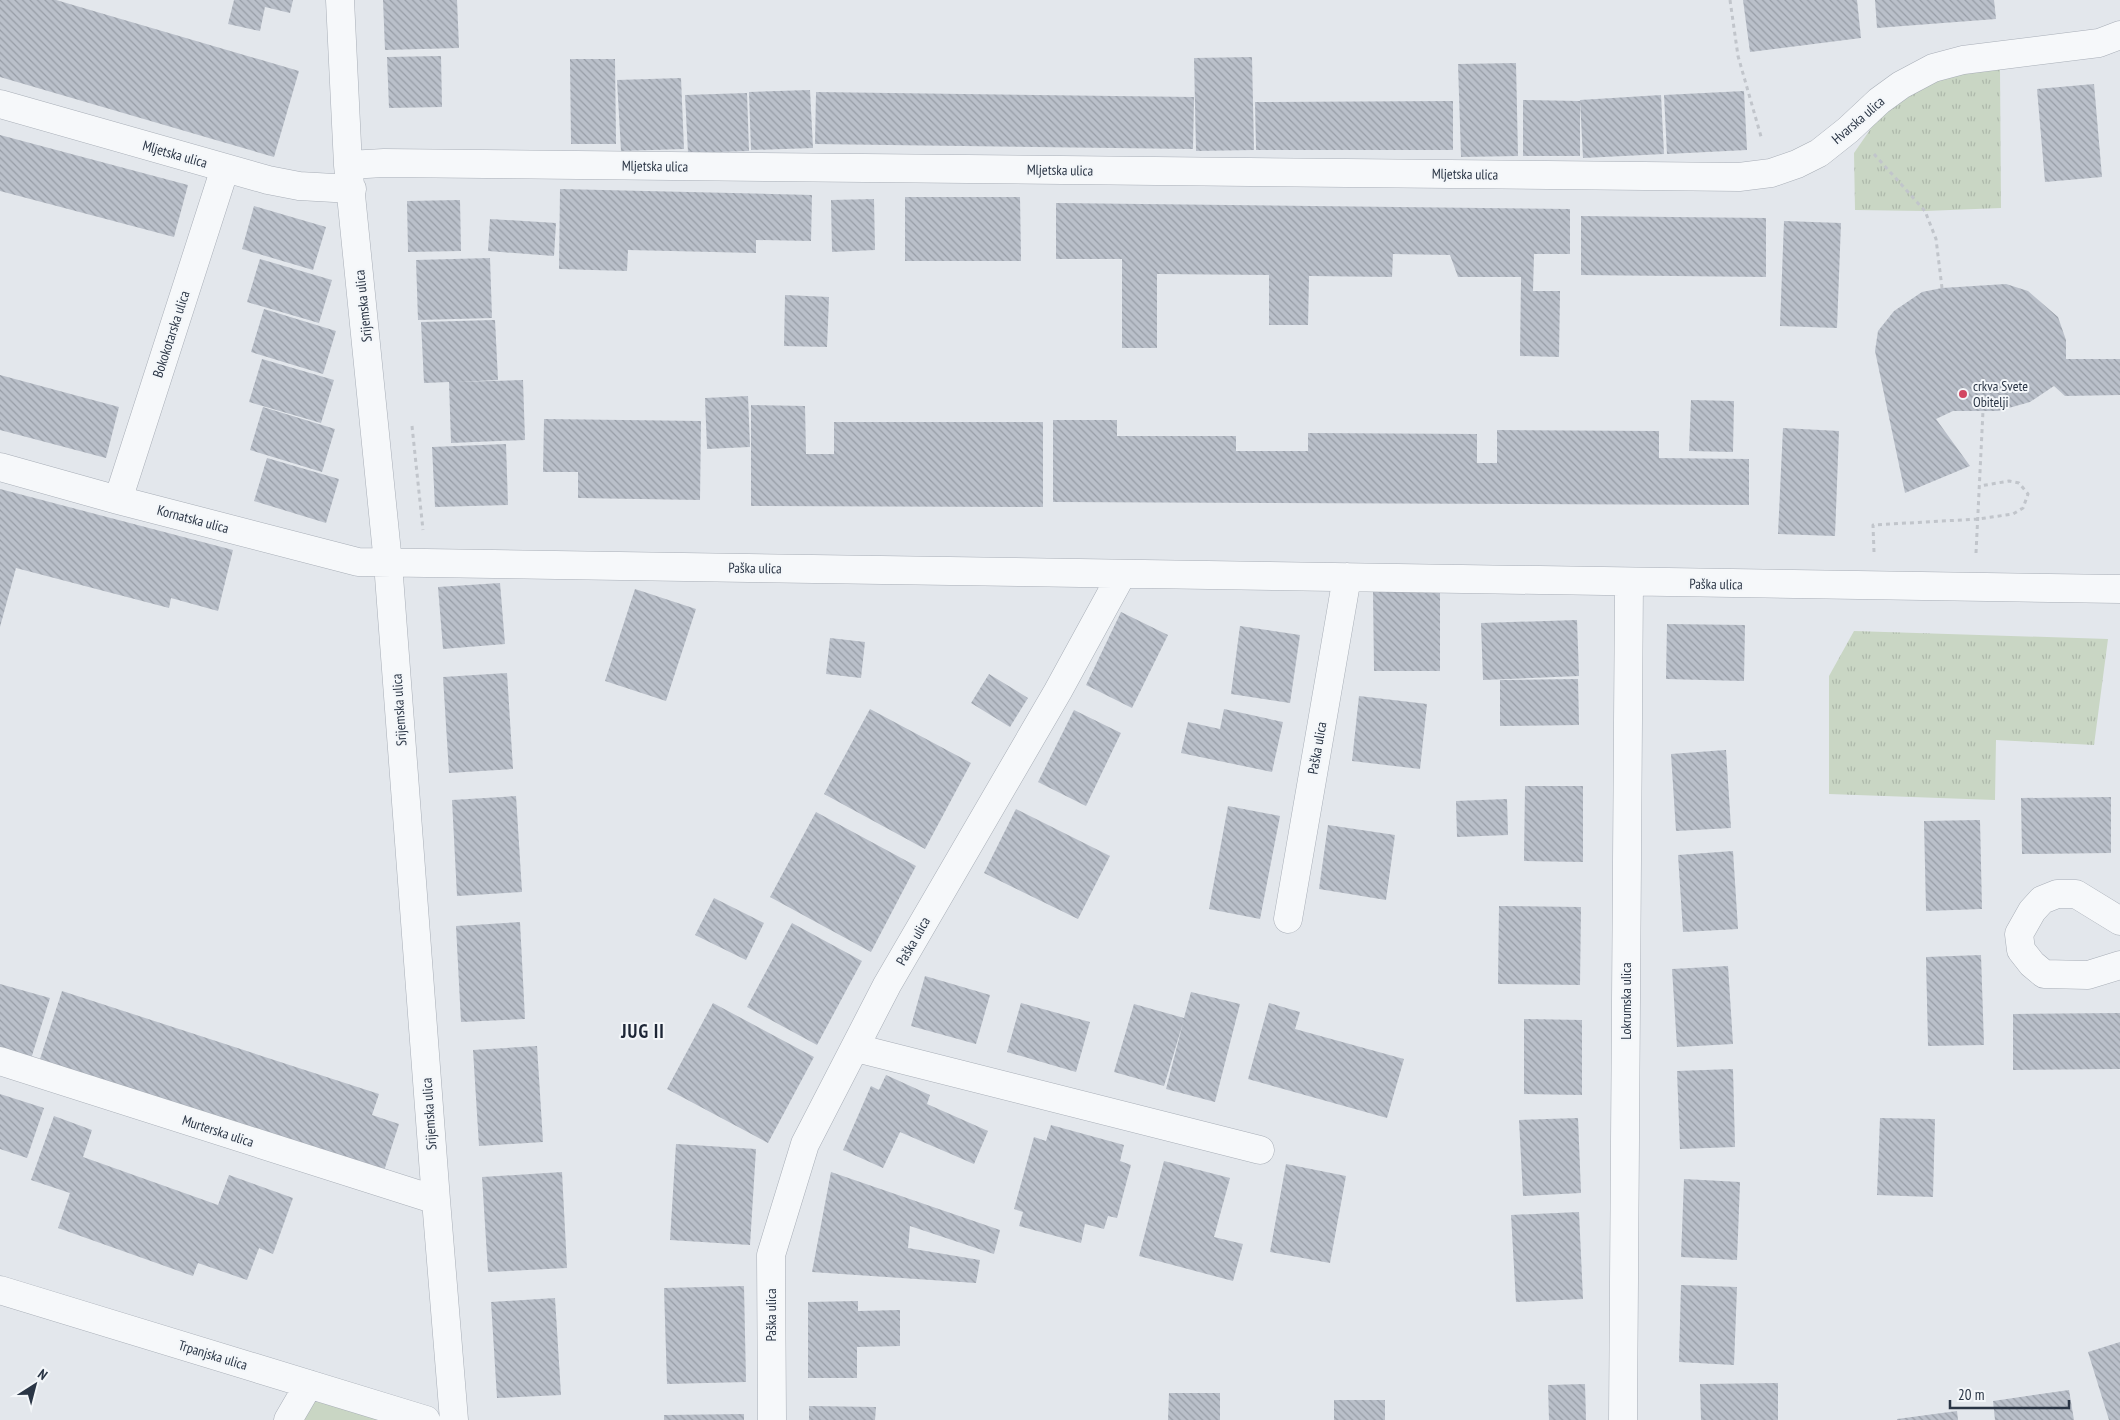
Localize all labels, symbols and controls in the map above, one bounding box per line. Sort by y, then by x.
street label: Hvarska ulica [1828,92,1888,148]
street label: Mljetska ulica [141,136,209,172]
street label: Mljetska ulica [622,156,688,176]
street label: Mljetska ulica [1027,160,1093,180]
street label: Mljetska ulica [1432,164,1498,184]
street label: Srijemska ulica [350,269,376,343]
street label: Bokokotarska ulica [148,288,194,380]
place label: crkva Svete Obitelji [1973,377,2028,411]
marker: crkva Svete Obitelji [1957,388,1969,400]
street label: Kornatska ulica [155,501,231,537]
street label: Paška ulica [728,559,782,577]
street label: Paška ulica [1689,575,1743,593]
street label: Srijemska ulica [387,673,411,747]
street label: Paška ulica [1304,720,1330,776]
street label: Paška ulica [892,913,934,969]
street label: Lokrumska ulica [1617,962,1635,1040]
district label: JUG II [620,1019,665,1043]
street label: Srijemska ulica [417,1077,441,1151]
street label: Murterska ulica [180,1111,256,1151]
street label: Paška ulica [762,1288,780,1342]
street label: Trpanjska ulica [176,1336,250,1374]
north arrow [10,1360,60,1410]
text: N [34,1365,51,1384]
scale bar [1950,1378,2069,1410]
text: 20 m [1958,1385,1984,1404]

